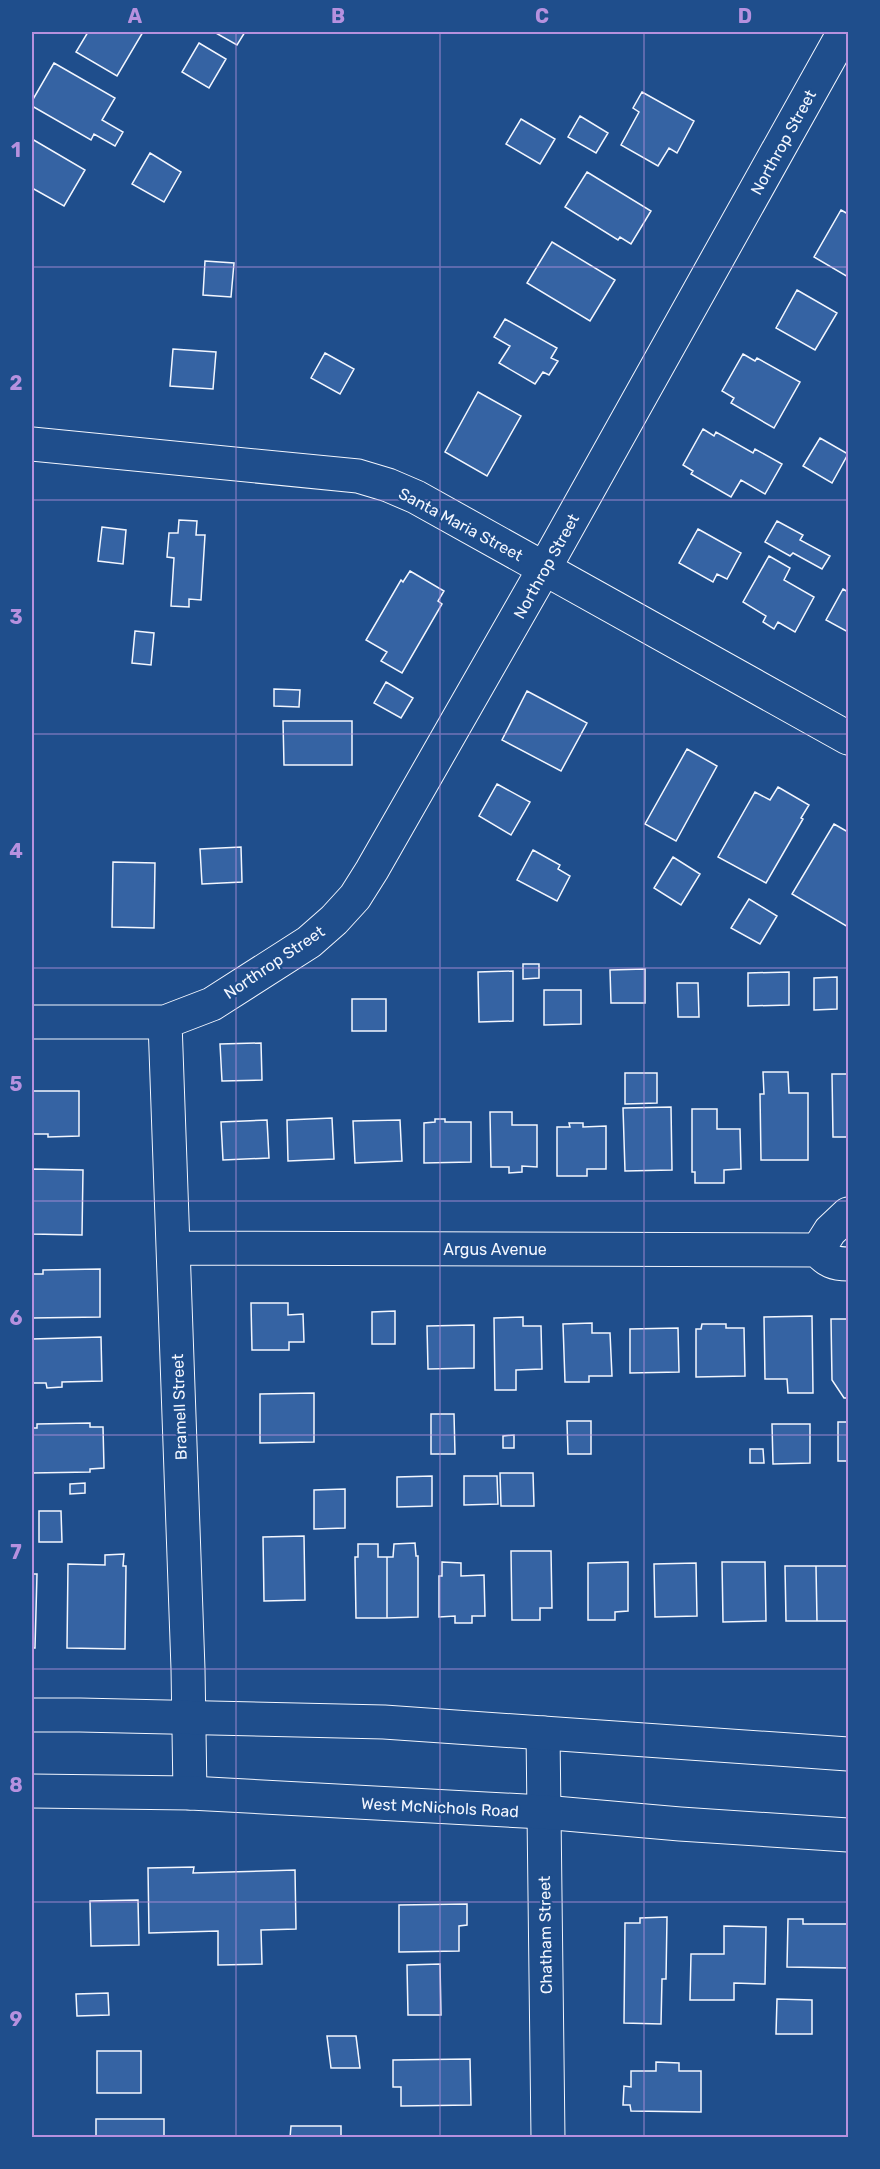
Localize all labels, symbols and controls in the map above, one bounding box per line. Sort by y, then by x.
text: A [128,4,143,28]
text: B [331,4,345,28]
text: C [535,4,549,28]
text: D [738,4,752,28]
street label: Northrop Street [747,86,820,198]
text: 1 [11,138,21,162]
text: 2 [10,371,23,395]
street label: Santa Maria Street [395,484,526,565]
street label: Northrop Street [510,510,583,622]
text: 3 [9,605,23,629]
text: 4 [9,839,23,863]
street label: Northrop Street [220,922,328,1003]
text: 5 [10,1072,23,1096]
street label: Argus Avenue [443,1240,547,1259]
text: 6 [9,1306,23,1330]
street label: Bramell Street [168,1353,191,1461]
text: 7 [10,1540,22,1564]
text: 8 [9,1773,23,1797]
street label: West McNichols Road [361,1794,519,1821]
street label: Chatham Street [535,1876,556,1994]
text: 9 [10,2007,23,2031]

